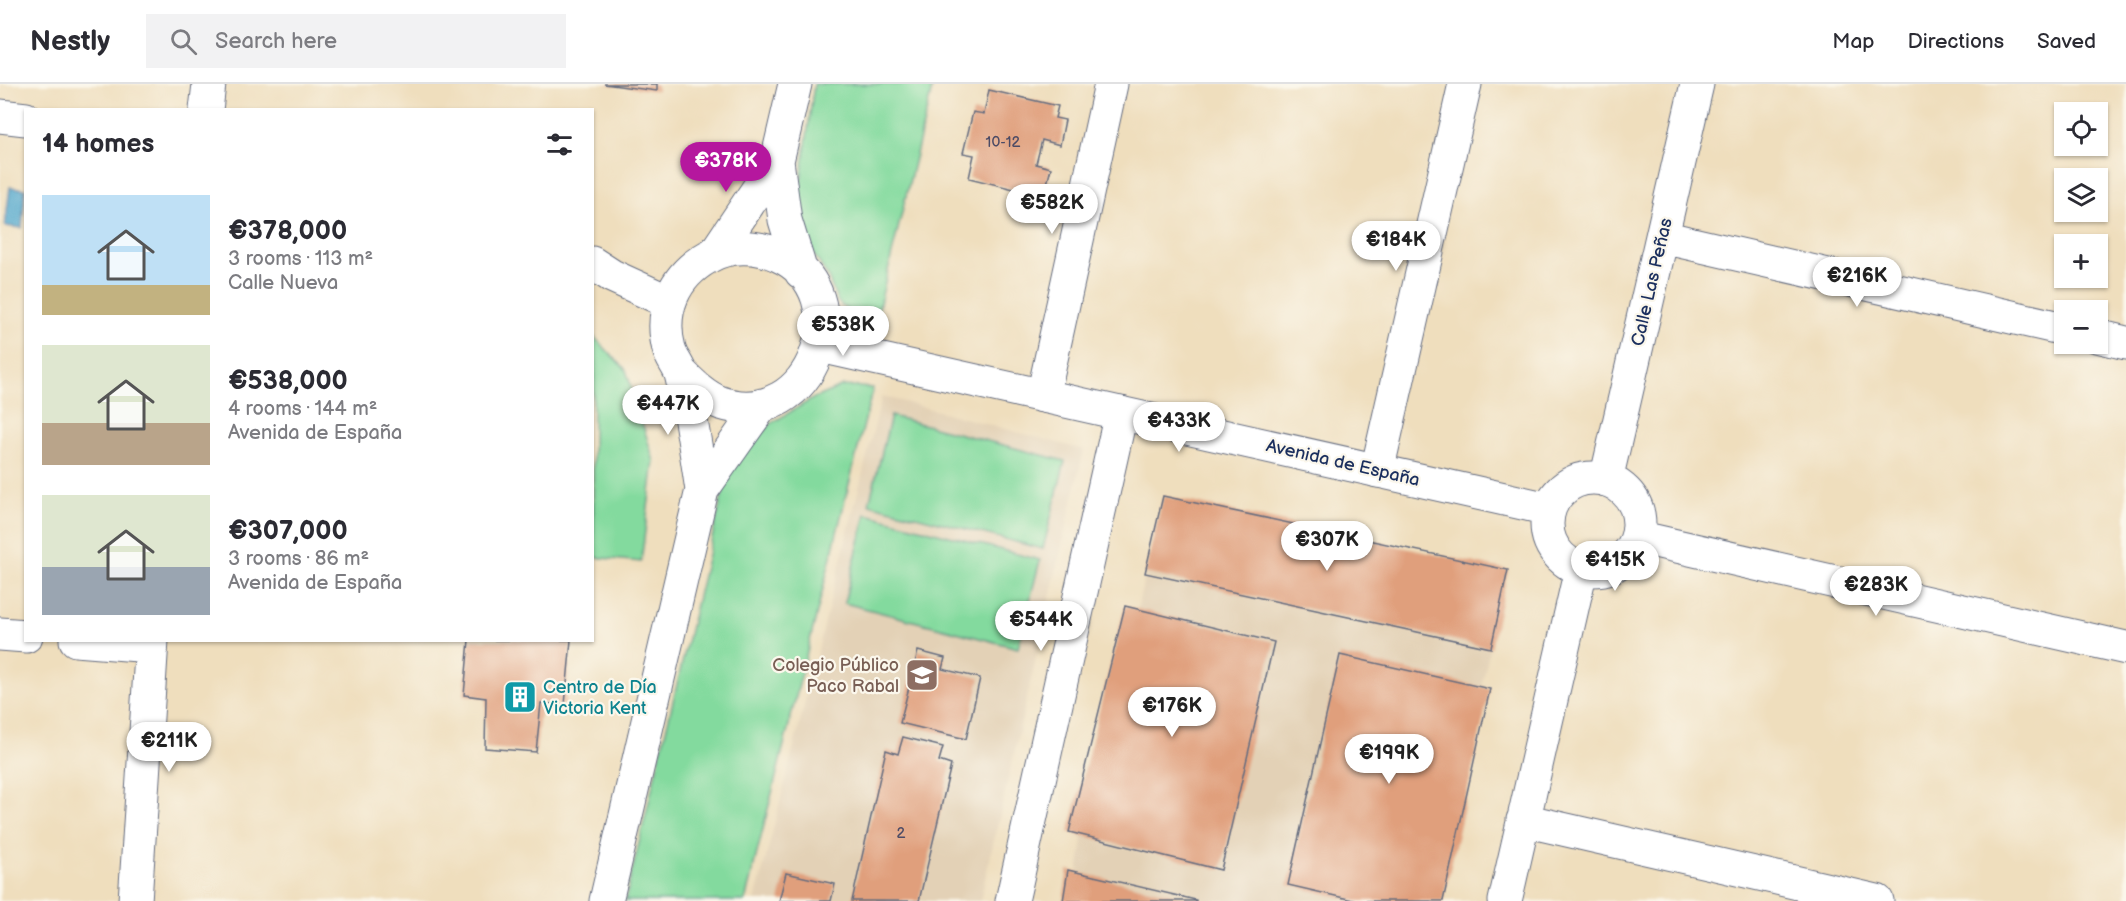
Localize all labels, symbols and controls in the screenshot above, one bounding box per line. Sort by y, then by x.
search box [146,14,566,68]
text: Nestly [30,25,110,58]
icon: search [167,25,200,58]
text: Search here [215,28,337,55]
text: Map [1832,29,1875,54]
text: Directions [1908,29,2004,54]
text: Saved [2037,29,2096,54]
map controls [2054,102,2108,354]
button: locate [2054,102,2108,156]
icon: filters [543,128,576,161]
text: 14 homes [42,129,154,160]
house number: 10-12 [986,133,1021,152]
pin: €378K [684,142,768,193]
text: €378K [694,149,758,173]
button: layers [2054,168,2108,222]
pin: €582K [1010,184,1094,235]
text: €582K [1020,191,1084,215]
text: €378,000 [228,216,347,247]
street label: Calle Las Peñas [1627,216,1677,348]
icon: home [90,219,162,291]
pin: €184K [1354,221,1438,272]
text: €184K [1366,228,1426,252]
button: + [2054,234,2108,288]
text: 3 rooms · 113 m² [228,247,373,271]
pin: €216K [1815,257,1899,308]
text: €216K [1827,264,1887,288]
text: Calle Nueva [228,271,338,295]
button: − [2054,300,2108,354]
pin: €538K [801,306,885,357]
text: €538K [811,313,875,337]
text: €538,000 [228,366,348,397]
icon: home [90,369,162,441]
pin: €447K [626,385,710,436]
text: €447K [636,392,700,416]
text: 4 rooms · 144 m² [228,397,377,421]
pin: €433K [1137,402,1221,453]
text: €433K [1147,409,1211,433]
text: Avenida de España [228,421,402,445]
street label: Avenida de España [1264,435,1422,491]
text: €307,000 [228,516,348,547]
icon: home [90,519,162,591]
pin: €307K [1285,521,1369,572]
text: €307K [1295,528,1359,552]
pin: €415K [1573,541,1657,592]
text: 3 rooms · 86 m² [228,547,369,571]
text: €415K [1585,548,1645,572]
pin: €283K [1834,566,1918,617]
text: Avenida de España [228,571,402,595]
text: €283K [1844,573,1908,597]
pin: €544K [999,601,1083,652]
text: €544K [1009,608,1073,632]
place label: Colegio Público Paco Rabal [772,655,899,697]
school or university icon: Colegio Público Paco Rabal [904,657,940,693]
place label: Centro de Día Victoria Kent [543,677,657,719]
building icon: Centro de Día Victoria Kent [502,679,538,715]
pin: €176K [1130,687,1214,738]
text: €176K [1142,694,1202,718]
pin: €211K [127,722,211,773]
text: €211K [140,729,198,753]
pin: €199K [1347,734,1431,785]
text: €199K [1359,741,1419,765]
house number: 2 [897,824,906,843]

